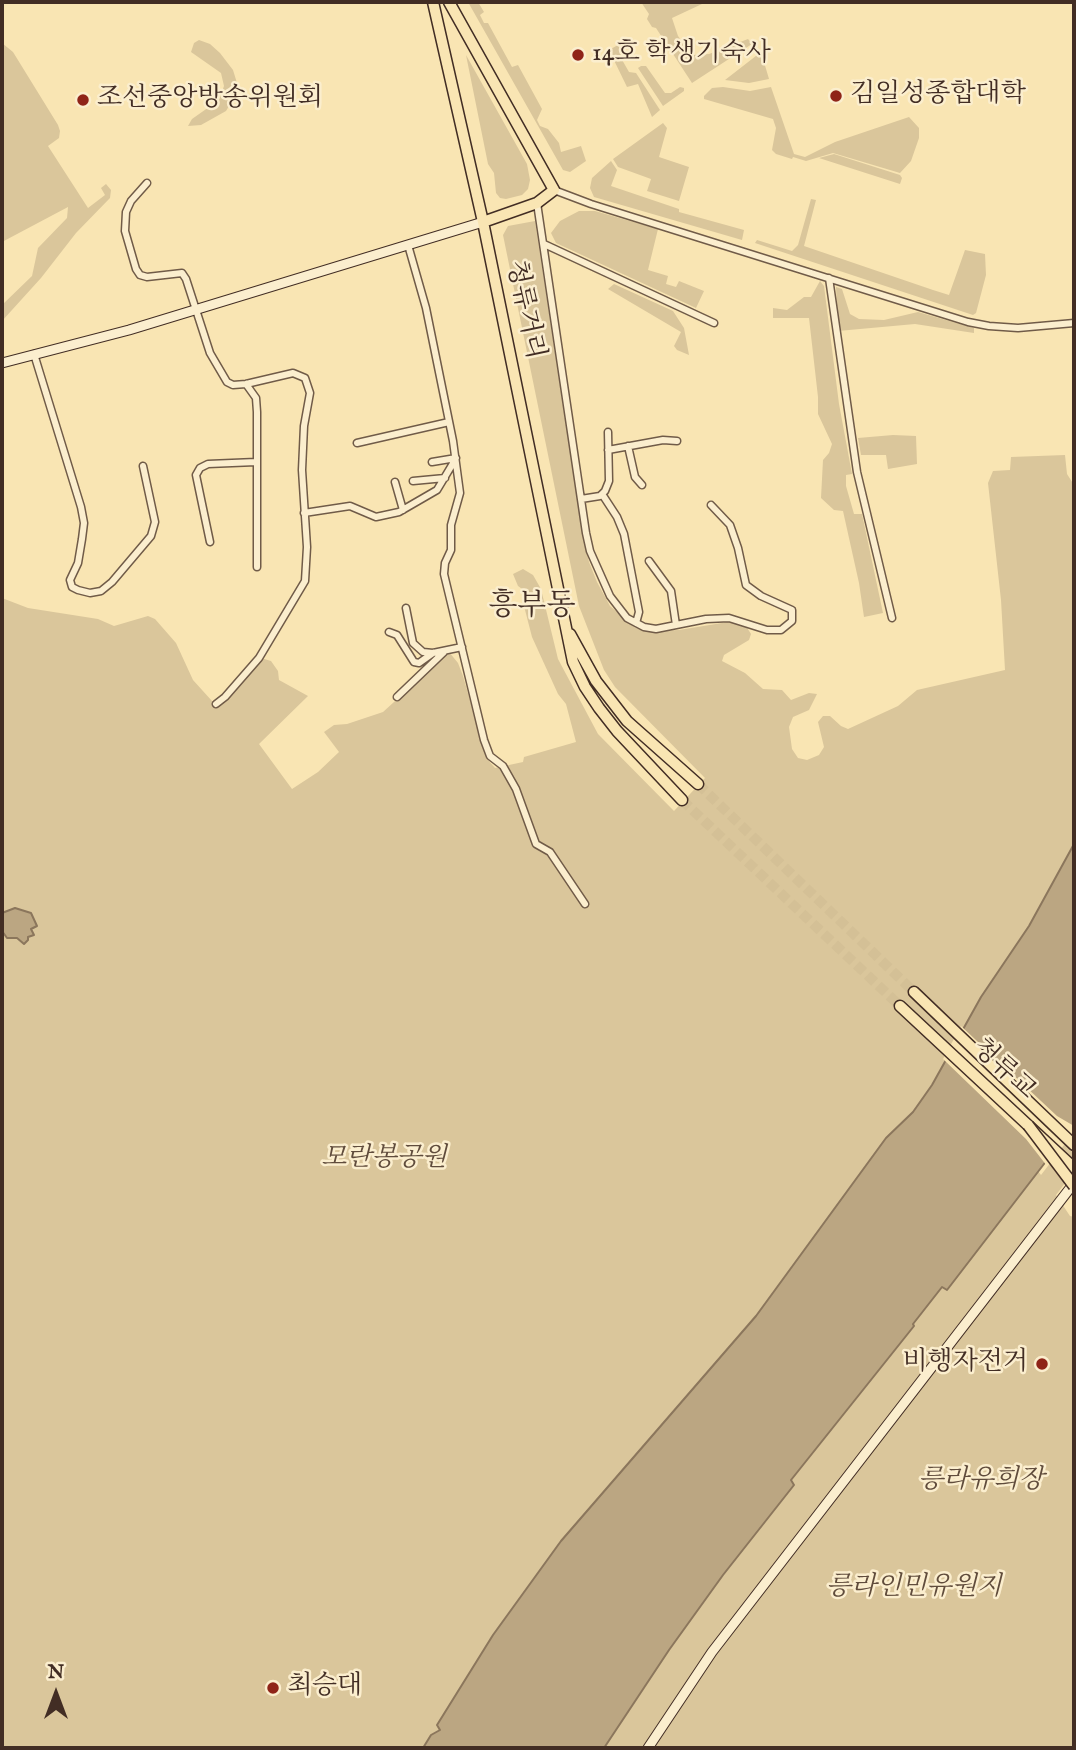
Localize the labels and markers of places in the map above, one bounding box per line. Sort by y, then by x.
place label: 14호 학생기숙사 [592,39,771,71]
marker: 14호 학생기숙사 [570,47,586,63]
place label: 김일성종합대학 [850,80,1026,112]
place label: 조선중앙방송위원회 [97,84,323,116]
marker: 김일성종합대학 [828,88,844,104]
marker: 조선중앙방송위원회 [75,92,91,108]
place label: 비행자전거 [902,1348,1028,1380]
marker: 비행자전거 [1034,1356,1050,1372]
place label: 최승대 [287,1672,362,1704]
marker: 최승대 [265,1680,281,1696]

